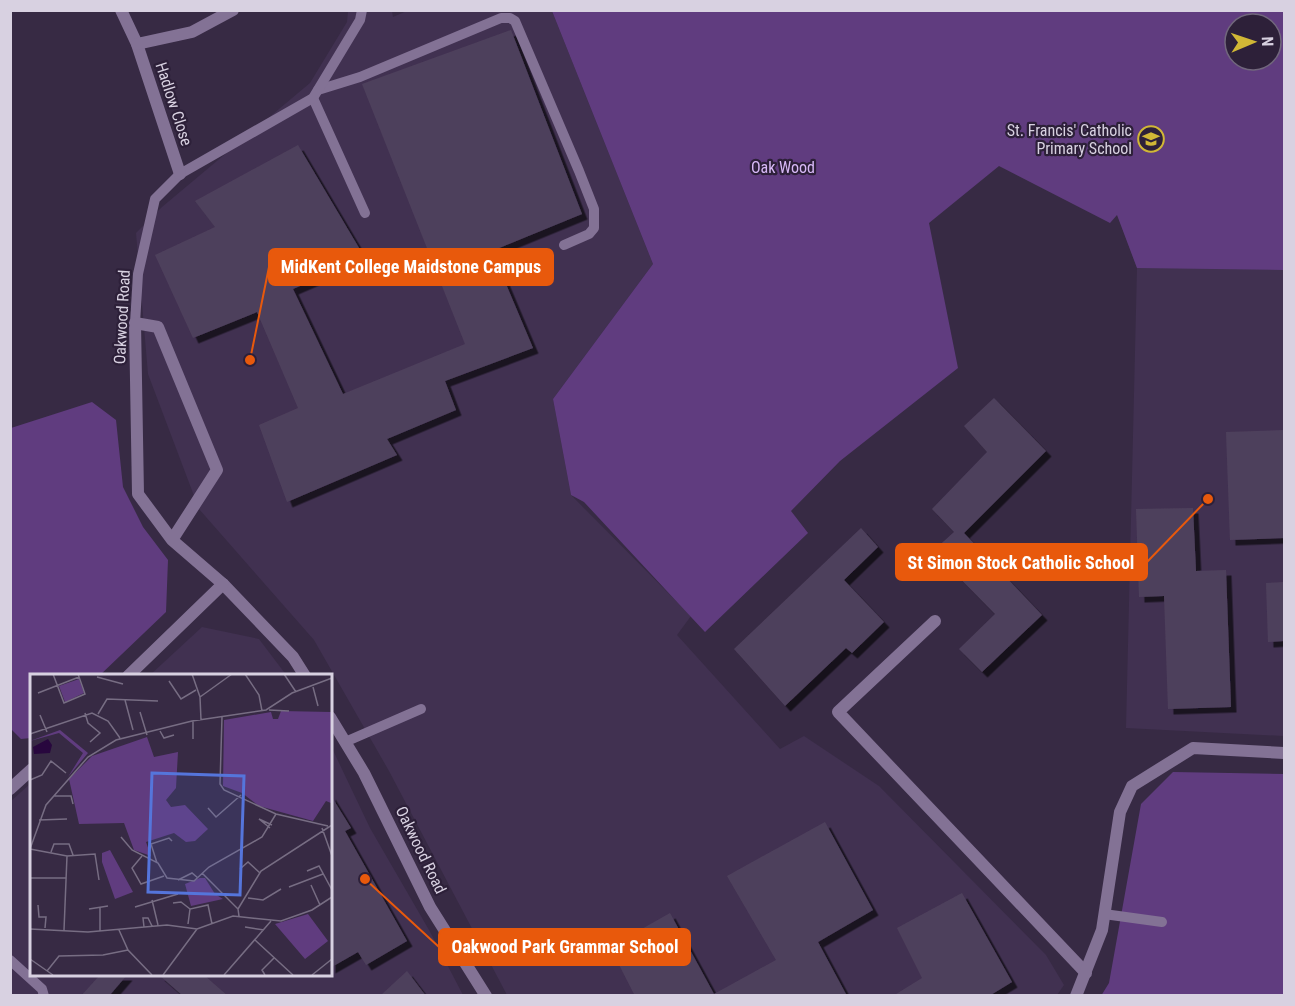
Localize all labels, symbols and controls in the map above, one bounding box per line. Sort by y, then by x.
north arrow [1223,12,1283,72]
text: N [1258,36,1277,47]
street label: Hadlow Close [152,60,196,148]
place label: St. Francis' Catholic Primary School [1007,121,1132,158]
school or university icon: St. Francis' Catholic Primary School [1136,124,1166,154]
park label: Oak Wood [751,158,815,177]
callout: MidKent College Maidstone Campus [269,249,553,285]
text: MidKent College Maidstone Campus [281,256,541,277]
street label: Oakwood Road [110,269,134,365]
callout: St Simon Stock Catholic School [896,544,1147,580]
text: St Simon Stock Catholic School [908,552,1134,573]
inset map [30,674,332,976]
street label: Oakwood Road [392,803,450,897]
callout: Oakwood Park Grammar School [439,929,690,965]
text: Oakwood Park Grammar School [452,936,678,957]

